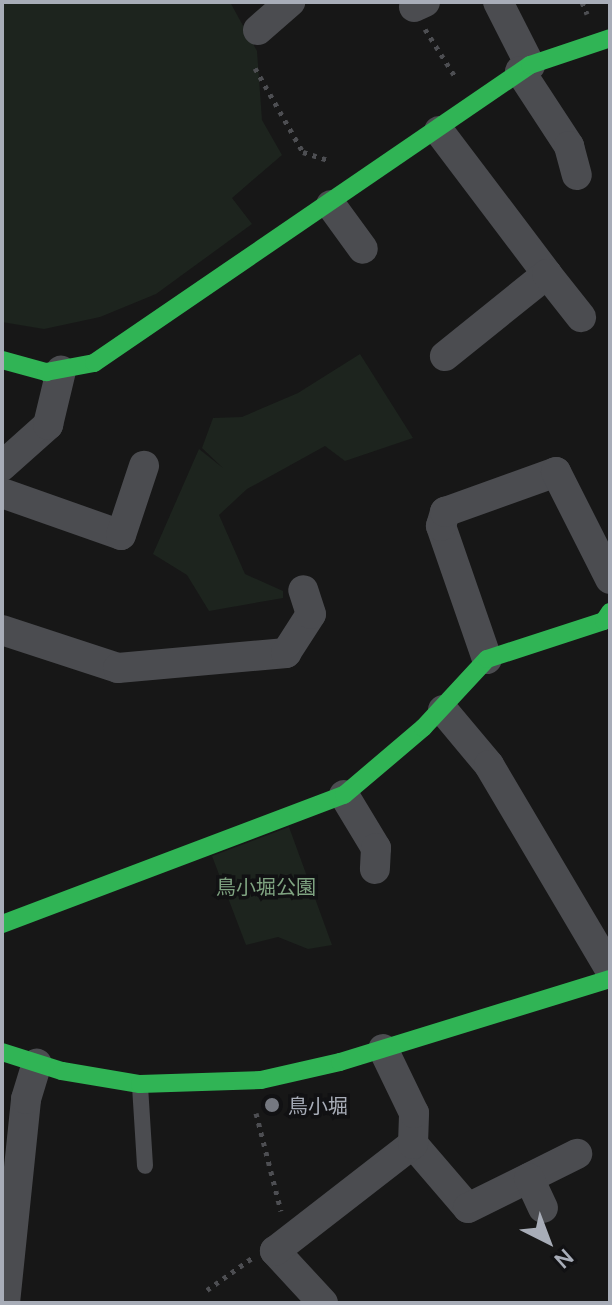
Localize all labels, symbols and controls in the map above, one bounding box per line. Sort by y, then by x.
park label: 鳥小堀公園 [216,874,316,898]
place label: 鳥小堀 [288,1093,348,1117]
marker: 鳥小堀 [263,1096,281,1114]
north arrow [508,1201,588,1281]
text: N [548,1242,580,1275]

